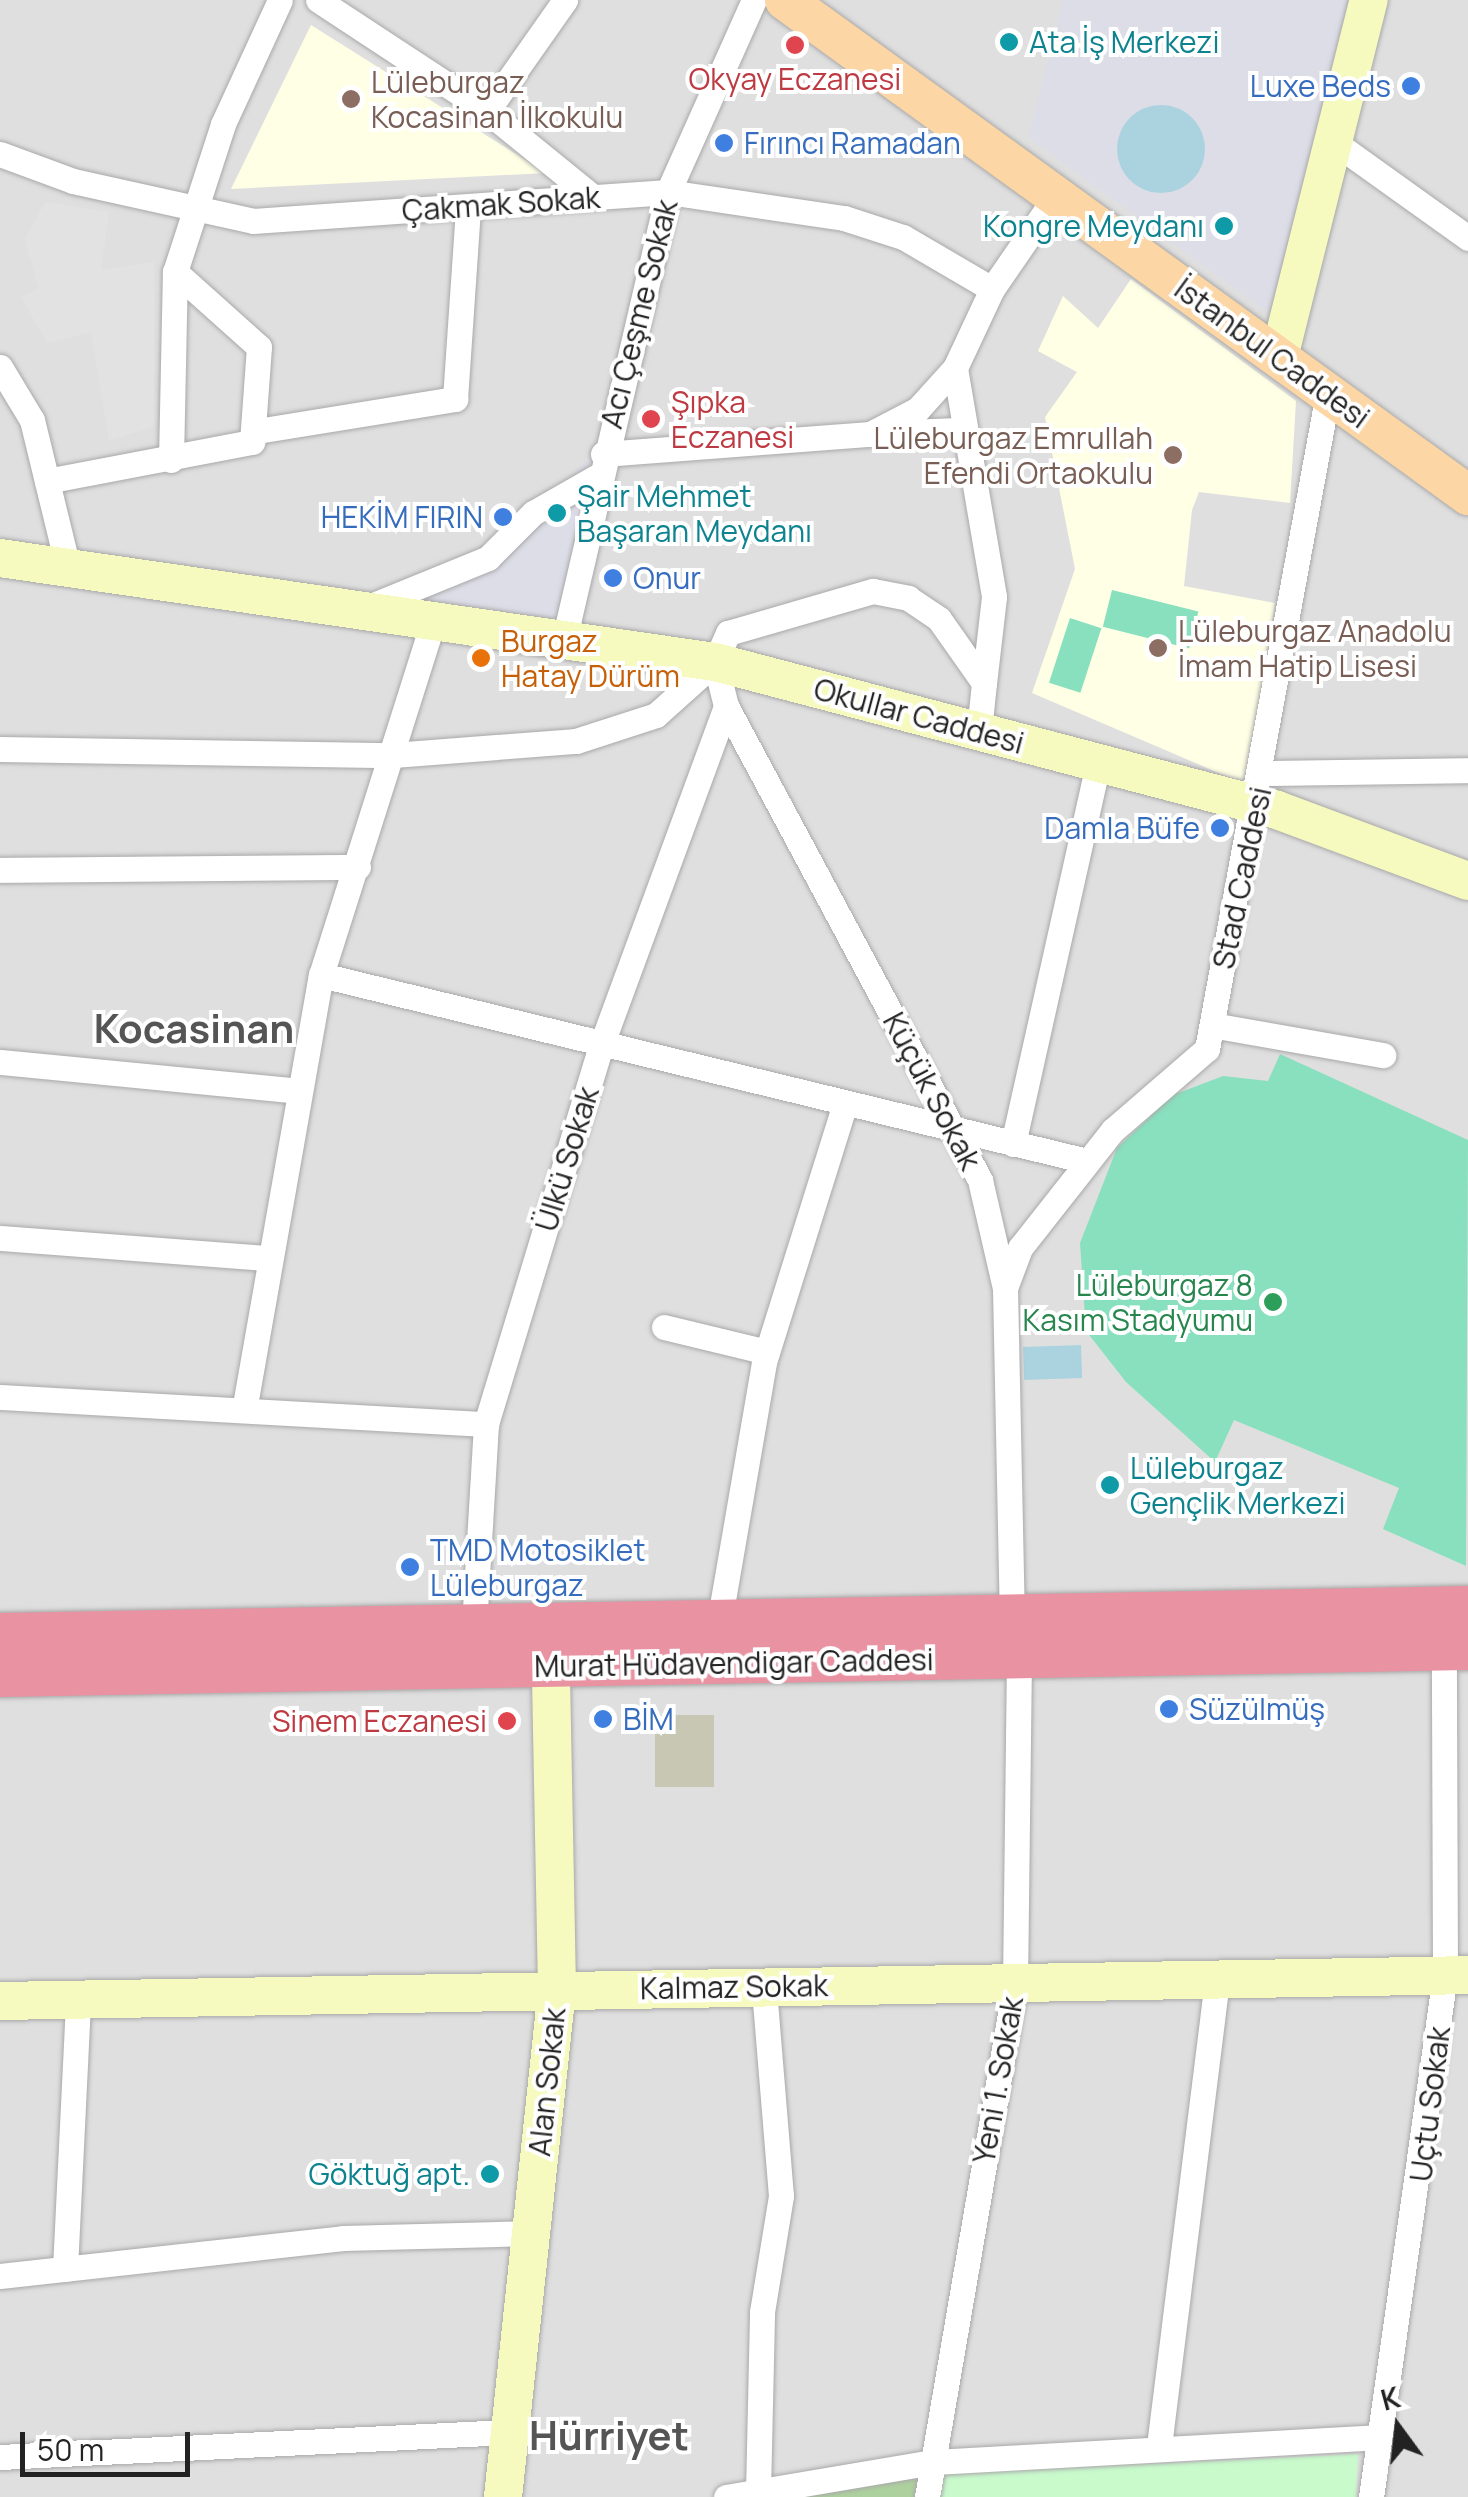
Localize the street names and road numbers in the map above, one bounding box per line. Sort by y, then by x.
street label: Çakmak Sokak [401,179,601,229]
street label: Acı Çeşme Sokak [593,196,685,432]
street label: İstanbul Caddesi [1168,270,1376,436]
street label: Okullar Caddesi [810,671,1028,761]
street label: Stad Caddesi [1205,784,1279,972]
street label: Küçük Sokak [876,1006,988,1176]
street label: Ülkü Sokak [528,1082,606,1236]
street label: Murat Hüdavendigar Caddesi [534,1642,934,1684]
street label: Kalmaz Sokak [640,1967,828,2007]
street label: Yeni 1. Sokak [966,1994,1030,2166]
street label: Alan Sokak [521,2006,573,2158]
street label: Uçtu Sokak [1403,2024,1457,2184]

